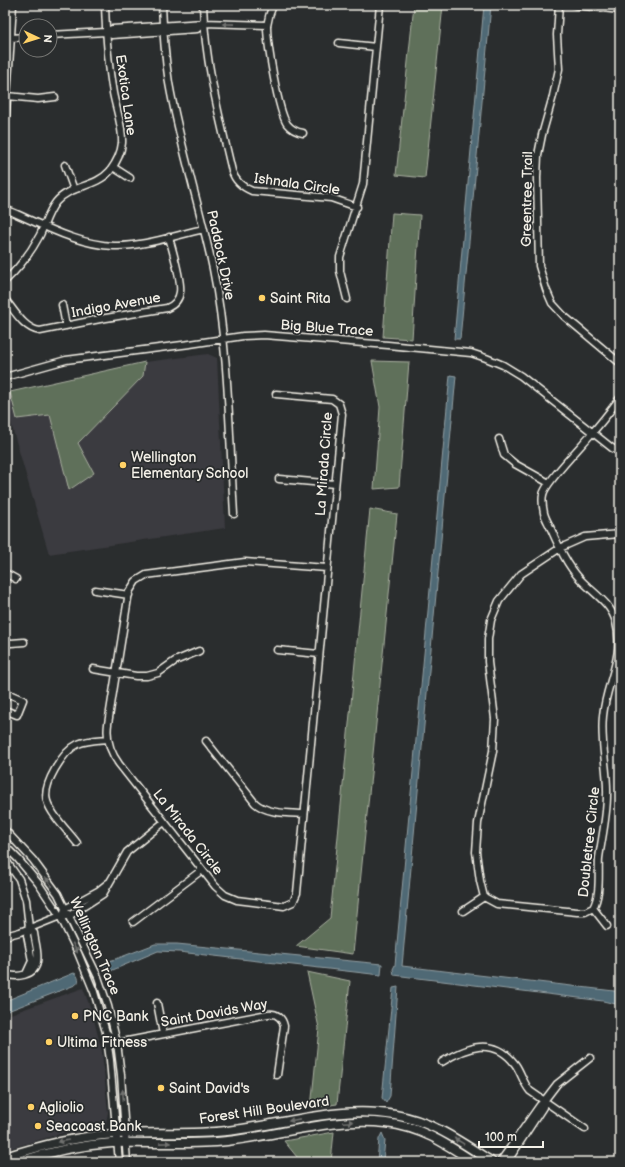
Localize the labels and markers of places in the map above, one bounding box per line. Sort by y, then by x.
place label: Saint Rita [270,290,331,307]
marker: Saint Rita [257,293,267,303]
place label: Wellington Elementary School [131,449,249,482]
marker: Wellington Elementary School [118,460,128,470]
place label: PNC Bank [83,1008,148,1025]
marker: PNC Bank [70,1011,80,1021]
place label: Ultima Fitness [57,1034,147,1051]
marker: Ultima Fitness [44,1037,54,1047]
place label: Saint David's [169,1080,250,1097]
marker: Saint David's [156,1083,166,1093]
place label: Agliolio [39,1099,84,1116]
marker: Agliolio [26,1102,36,1112]
place label: Seacoast Bank [46,1118,141,1135]
marker: Seacoast Bank [33,1121,43,1131]

